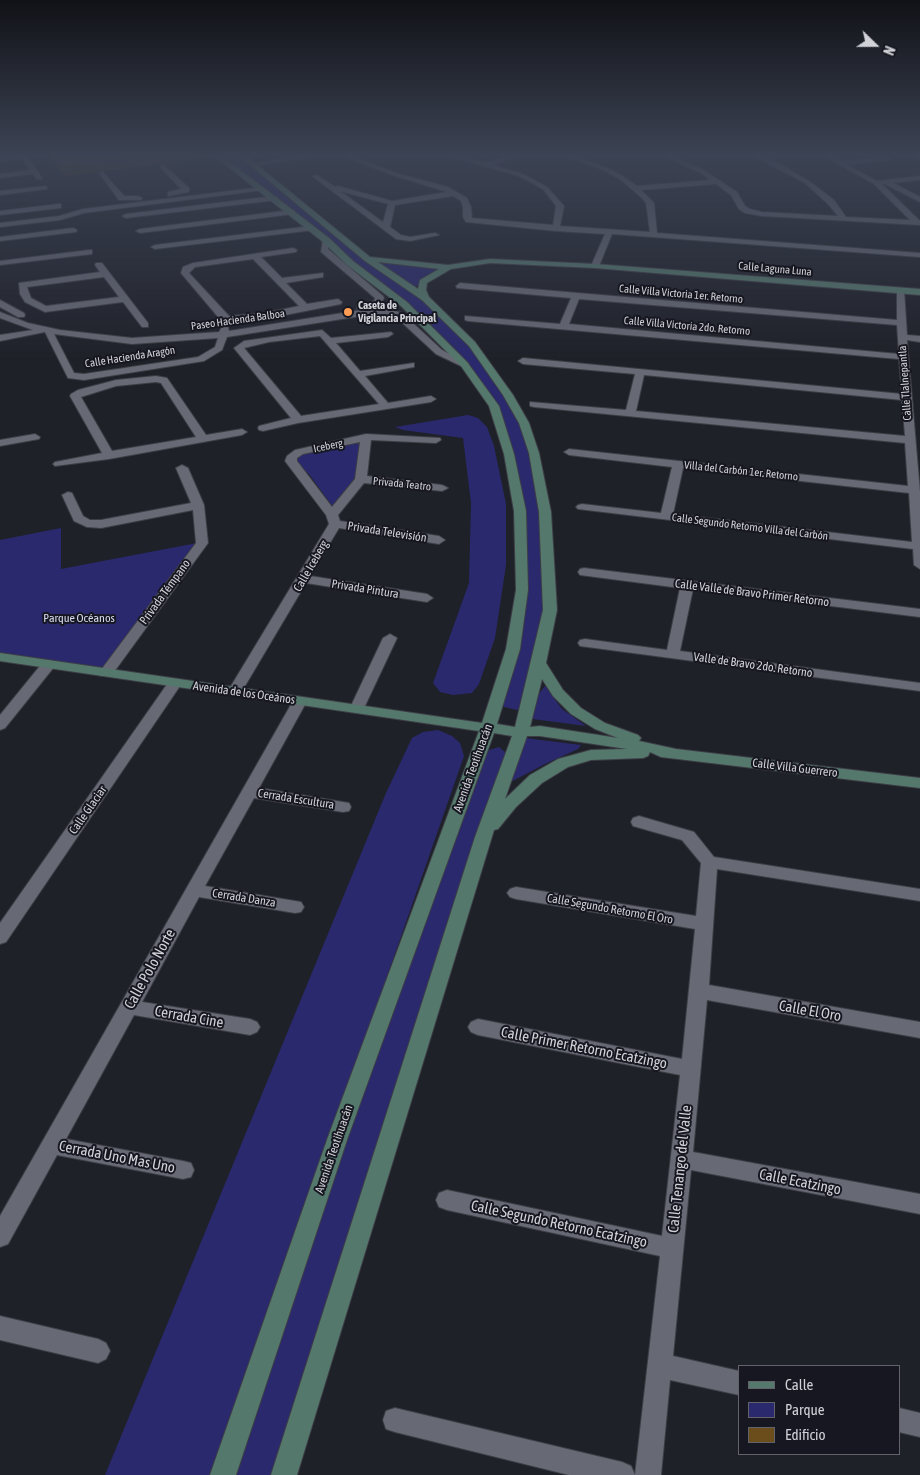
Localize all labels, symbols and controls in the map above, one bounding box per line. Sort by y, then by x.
north arrow [850,20,900,70]
text: N [880,44,898,57]
street label: Calle Laguna Luna [738,259,812,279]
street label: Calle Villa Victoria 1er. Retorno [619,282,743,306]
place label: Caseta de Vigilancia Principal [358,299,436,325]
marker: Caseta de Vigilancia Principal [342,306,354,318]
street label: Paseo Hacienda Balboa [190,307,286,333]
street label: Calle Villa Victoria 2do. Retorno [623,314,751,338]
street label: Calle Hacienda Aragón [84,343,176,371]
street label: Calle Tlalnepantla [896,345,914,421]
street label: Iceberg [312,436,344,456]
street label: Villa del Carbón 1er. Retorno [683,458,799,484]
street label: Privada Teatro [372,474,432,494]
street label: Calle Segundo Retorno Villa del Carbón [671,511,829,543]
street label: Privada Televisión [346,519,428,545]
street label: Calle Iceberg [291,538,331,594]
street label: Privada Témpano [137,557,193,627]
street label: Calle Valle de Bravo Primer Retorno [674,576,830,610]
street label: Privada Pintura [330,577,400,601]
park label: Parque Océanos [43,611,115,625]
street label: Valle de Bravo 2do. Retorno [693,650,813,680]
street label: Avenida de los Oceános [192,679,296,707]
street label: Avenida Teotihuacán [450,722,496,814]
street label: Calle Villa Guerrero [752,756,838,780]
street label: Calle Glaciar [66,783,110,837]
street label: Cerrada Escultura [257,786,335,812]
street label: Cerrada Danza [211,886,277,910]
street label: Calle Segundo Retorno El Oro [546,891,674,927]
street label: Calle Polo Norte [121,926,179,1012]
street label: Calle El Oro [777,997,843,1025]
street label: Cerrada Cine [153,1002,225,1032]
street label: Calle Primer Retorno Ecatzingo [500,1023,668,1073]
street label: Avenida Teotihuacán [312,1103,356,1195]
street label: Calle Tenango del Valle [664,1104,696,1234]
street label: Cerrada Uno Mas Uno [57,1137,177,1177]
street label: Calle Ecatzingo [758,1165,842,1199]
street label: Calle Segundo Retorno Ecatzingo [469,1197,649,1251]
legend [738,1365,900,1455]
text: Calle [785,1376,813,1393]
text: Parque [785,1401,825,1418]
text: Edificio [785,1426,826,1443]

